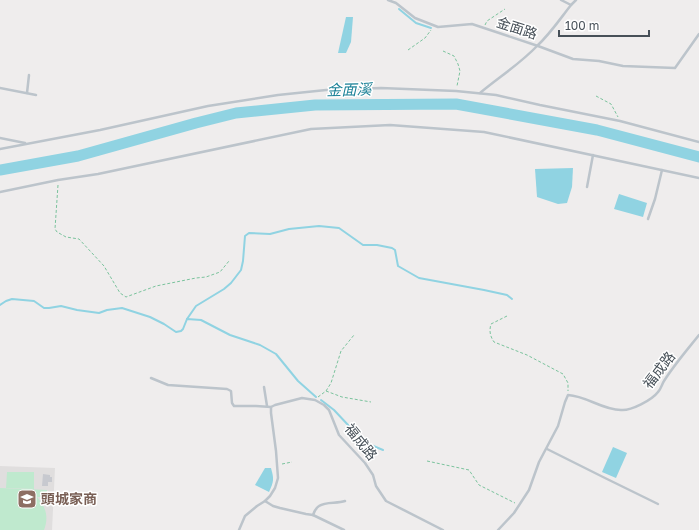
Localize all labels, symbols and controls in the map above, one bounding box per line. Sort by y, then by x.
scale bar [559,12,649,38]
street label: 金面路 [495,13,540,42]
text: 100 m [565,18,599,33]
water label: 金面溪 [326,80,374,98]
street label: 福成路 [639,348,678,391]
street label: 福成路 [342,420,381,463]
school or university icon: 頭城家商 [16,488,38,510]
place label: 頭城家商 [41,490,97,507]

